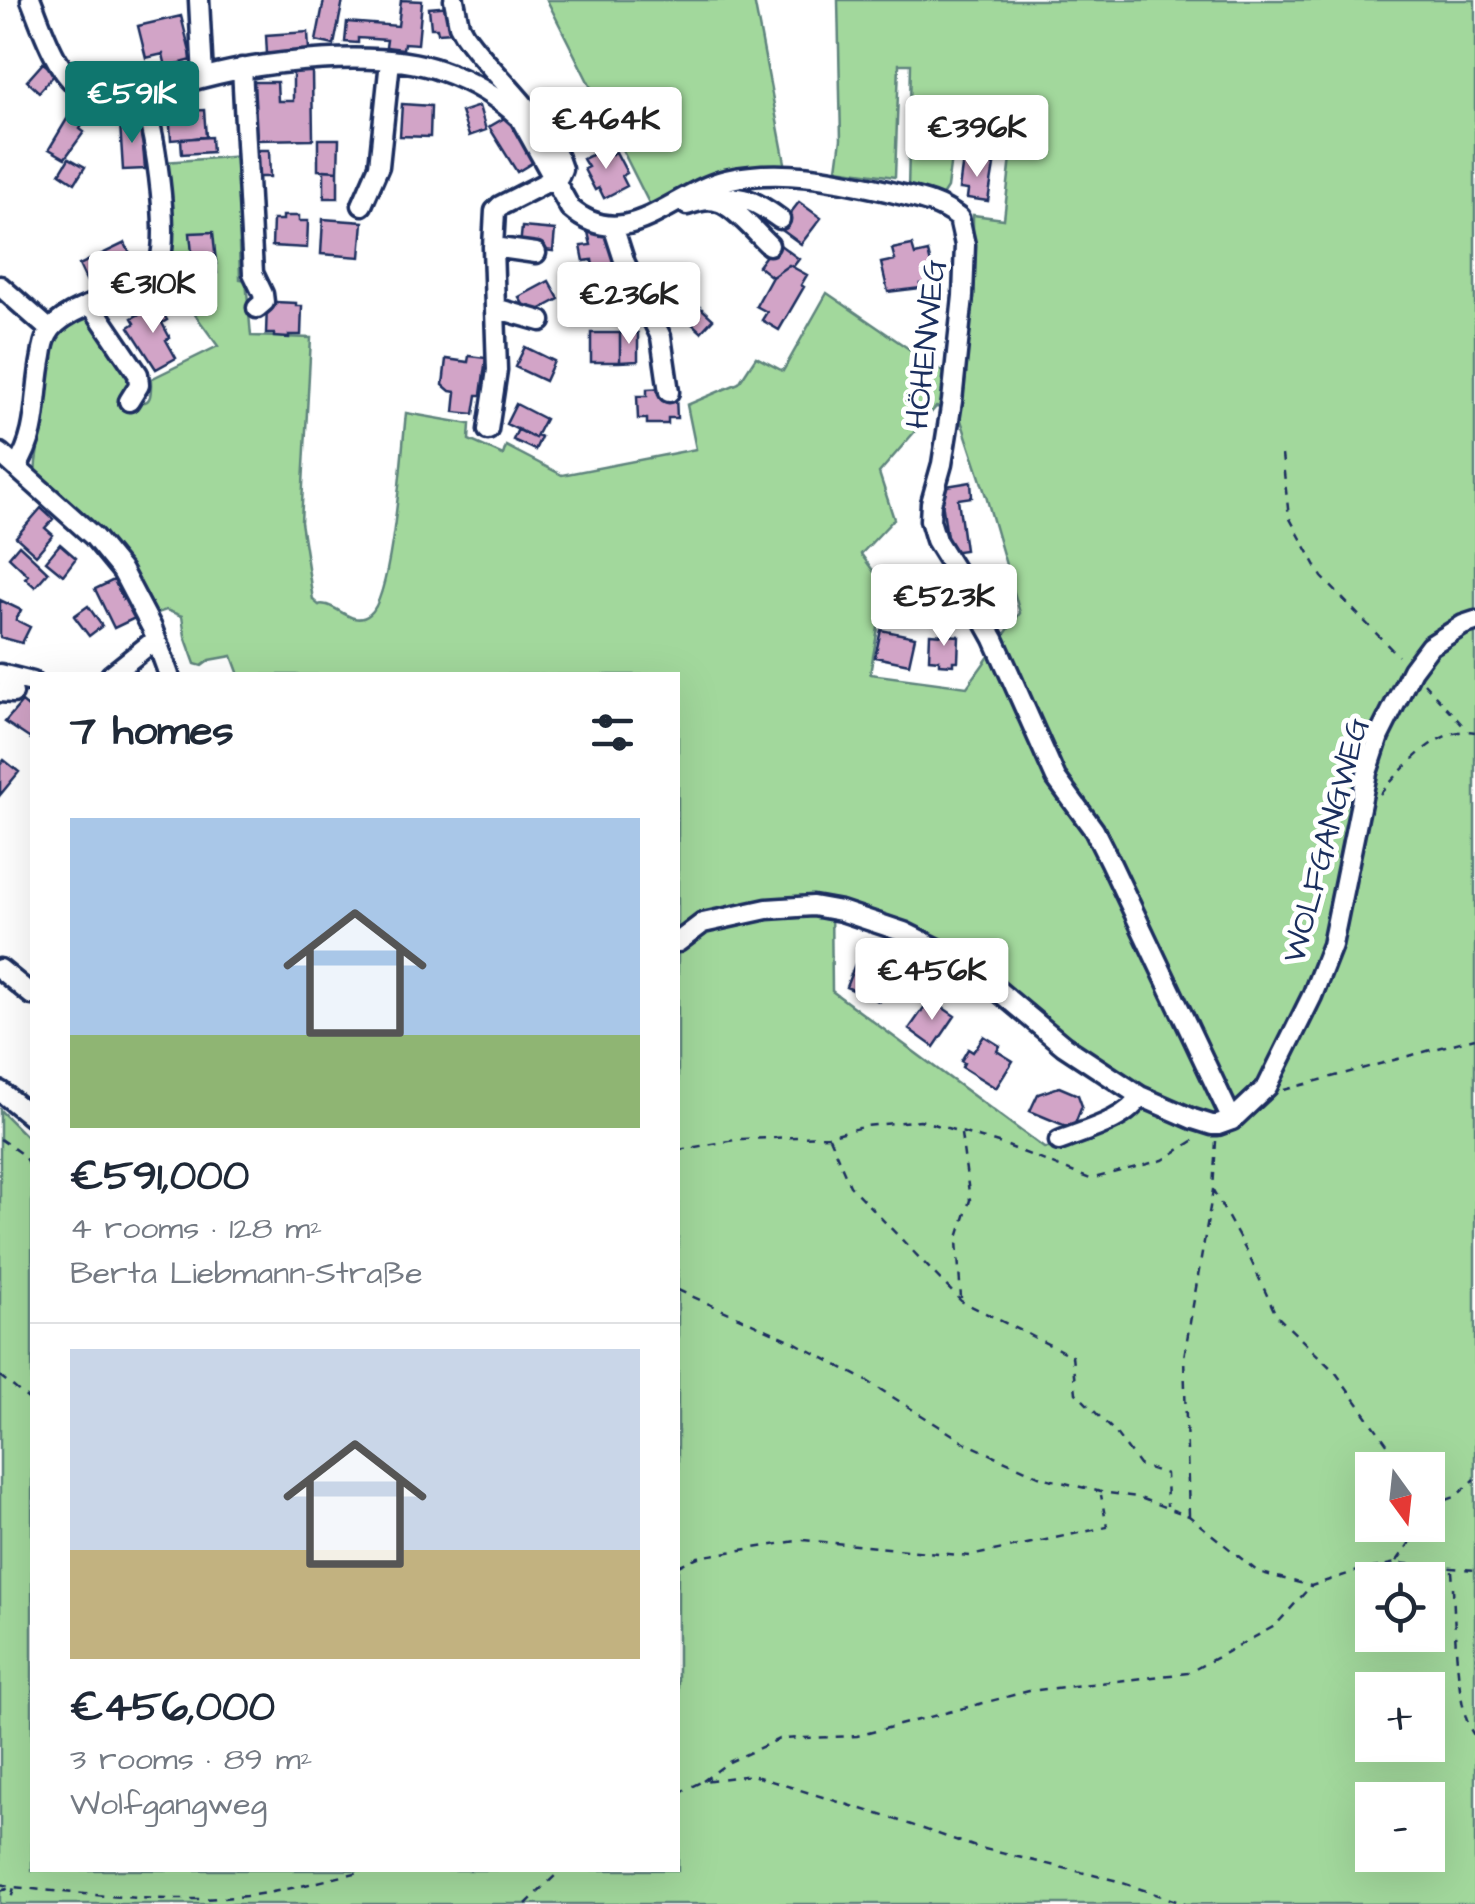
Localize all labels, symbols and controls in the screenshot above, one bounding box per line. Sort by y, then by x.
pin: €591K [62,61,202,146]
text: €591K [87,71,177,116]
pin: €464K [536,87,676,172]
pin: €396K [907,95,1047,180]
text: €464K [552,97,660,142]
text: €396K [927,105,1027,150]
pin: €310K [83,251,223,336]
street label: HÖHENWEG [895,257,958,431]
text: €310K [110,261,196,306]
pin: €236K [559,262,699,347]
text: €236K [579,272,679,317]
pin: €523K [874,564,1014,649]
text: €523K [893,574,995,619]
text: 7 homes [70,703,234,761]
icon: filters [585,705,640,760]
street label: WOLFGANGWEG [1272,713,1381,968]
icon: home [265,883,445,1063]
pin: €456K [862,938,1002,1023]
text: €456K [877,948,987,993]
text: €591,000 [70,1148,249,1206]
text: 4 rooms · 128 m² [70,1206,322,1251]
text: Berta Liebmann-Straße [70,1251,423,1296]
icon: home [265,1414,445,1594]
north arrow [1355,1452,1445,1542]
map controls [1355,1452,1445,1872]
button: locate [1355,1562,1445,1652]
button: + [1355,1672,1445,1762]
text: €456,000 [70,1679,275,1737]
text: 3 rooms · 89 m² [70,1737,313,1782]
text: Wolfgangweg [70,1782,267,1827]
button: − [1355,1782,1445,1872]

